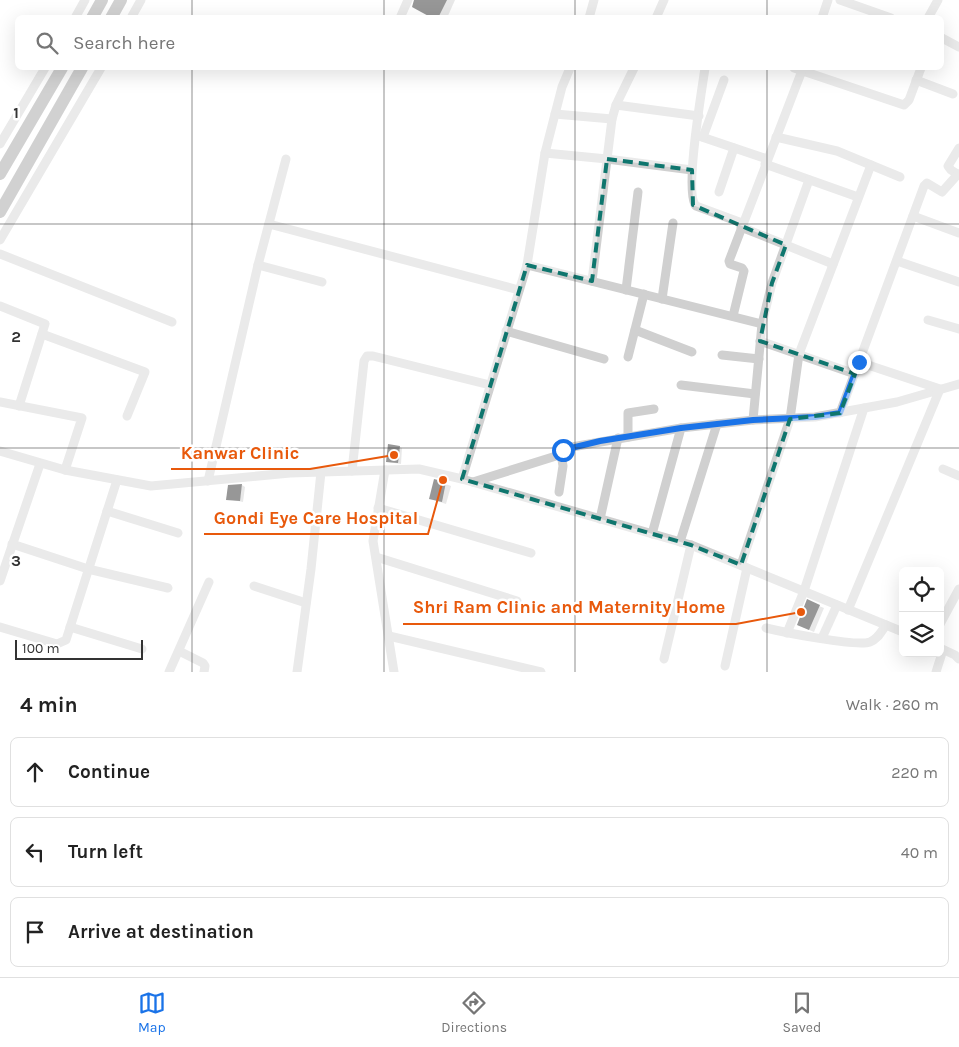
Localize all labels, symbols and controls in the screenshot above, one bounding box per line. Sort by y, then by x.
search box [15,15,944,70]
icon: search [33,29,61,57]
text: Search here [73,32,175,54]
text: 1 [13,103,19,122]
text: 2 [11,327,21,346]
route end [848,351,871,374]
callout: Kanwar Clinic [171,436,310,469]
route start [552,439,575,462]
text: Kanwar Clinic [181,442,299,464]
callout: Gondi Eye Care Hospital [204,501,428,534]
text: Gondi Eye Care Hospital [214,507,418,529]
text: 3 [11,551,21,570]
map controls [899,567,944,657]
button: locate [899,567,944,612]
callout: Shri Ram Clinic and Maternity Home [403,591,736,624]
text: Shri Ram Clinic and Maternity Home [413,596,725,618]
button: layers [899,612,944,657]
scale bar [15,637,142,660]
text: 100 m [22,640,60,657]
text: 4 min [20,693,78,717]
text: Walk · 260 m [846,695,939,714]
icon: ahead [21,758,49,786]
text: Continue [68,761,150,783]
text: 220 m [891,763,938,782]
icon: left [21,838,49,866]
text: Turn left [68,841,143,863]
text: 40 m [901,843,938,862]
icon: arrive [21,918,49,946]
text: Arrive at destination [68,921,254,943]
tab: Map [138,989,166,1036]
tab: Directions [441,989,507,1036]
tab: Saved [783,989,821,1036]

